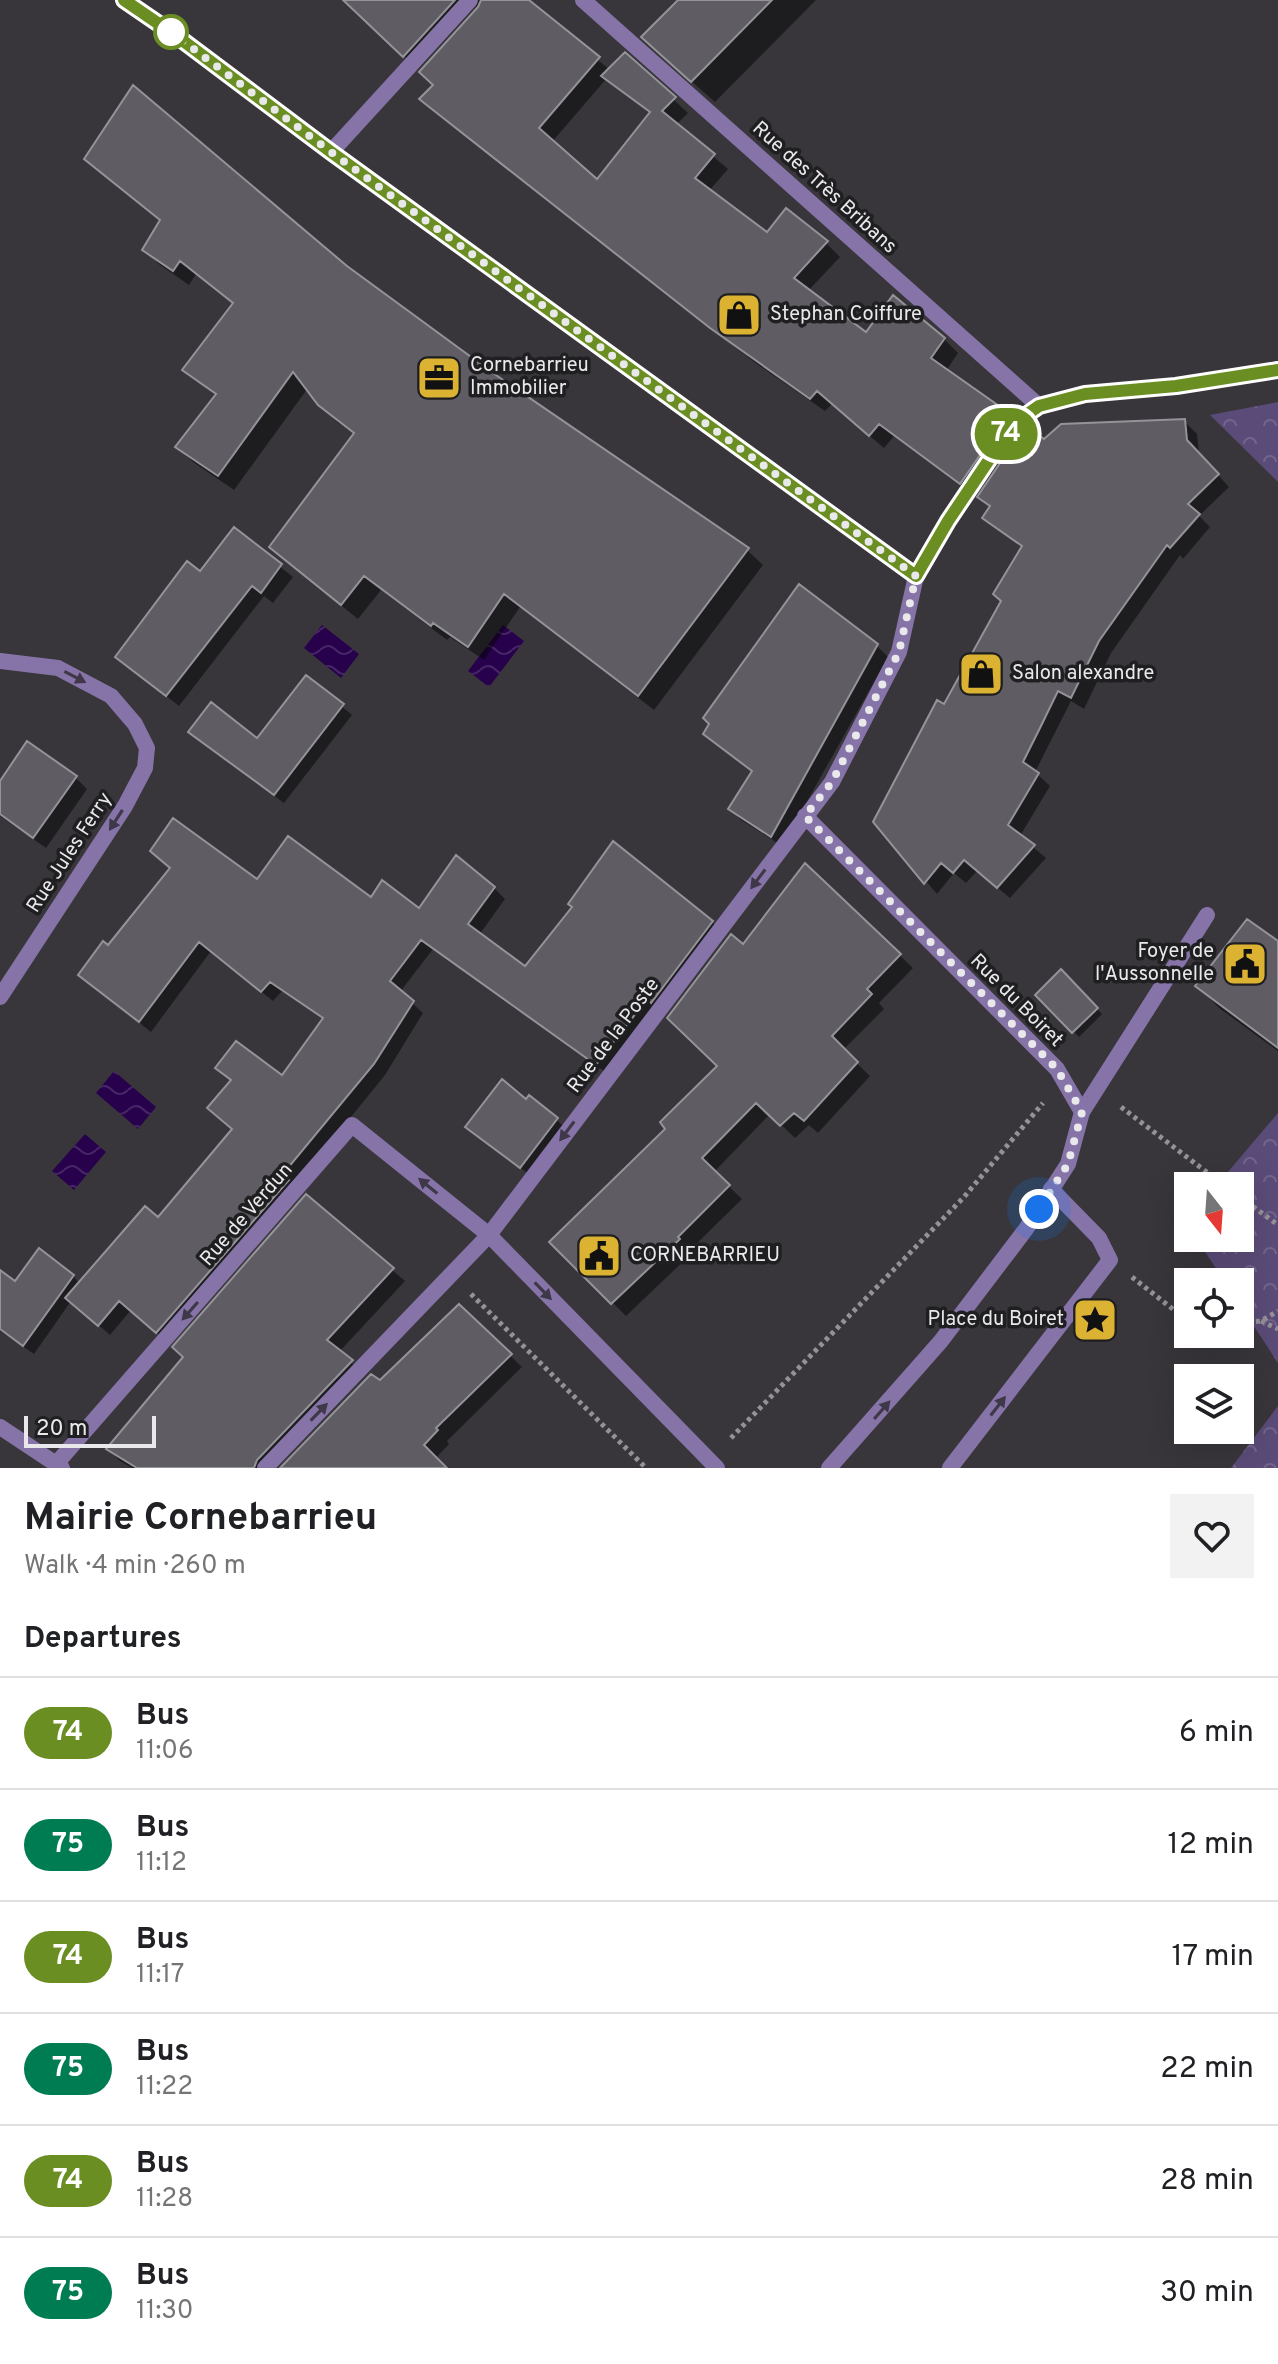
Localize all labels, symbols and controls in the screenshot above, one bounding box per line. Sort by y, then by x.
unlabelled marker [154,15,188,49]
street label: Rue des Très Bribans [746,116,902,260]
shop icon: Stephan Coiffure [715,291,763,339]
place label: Stephan Coiffure [770,302,922,328]
place label: Cornebarrieu Immobilier [470,353,589,402]
office icon: Cornebarrieu Immobilier [415,354,463,402]
line badge: 74 [970,408,1042,460]
text: 74 [991,416,1021,452]
shop icon: Salon alexandre [957,650,1005,698]
place label: Salon alexandre [1012,661,1154,687]
one-way arrow [64,670,86,684]
street label: Rue Jules Ferry [21,788,119,918]
one-way arrow [108,809,123,830]
one-way arrow [751,868,767,889]
place label: Foyer de l'Aussonnelle [1095,939,1214,988]
public building icon: Foyer de l'Aussonnelle [1221,940,1269,988]
street label: Rue du Boiret [964,949,1068,1053]
street label: Rue de la Poste [562,973,666,1099]
one-way arrow [560,1120,576,1141]
street label: Rue de Verdun [195,1158,299,1272]
north arrow [1174,1172,1254,1252]
map controls [1174,1172,1254,1444]
one-way arrow [418,1178,438,1195]
your location [1019,1189,1059,1229]
public building icon: CORNEBARRIEU [575,1232,623,1280]
place label: CORNEBARRIEU [630,1243,780,1269]
button: locate [1174,1268,1254,1348]
one-way arrow [533,1281,552,1300]
place icon: Place du Boiret [1071,1296,1119,1344]
one-way arrow [182,1300,199,1320]
place label: Place du Boiret [928,1307,1064,1333]
button: layers [1174,1364,1254,1444]
one-way arrow [989,1396,1005,1416]
one-way arrow [872,1401,890,1420]
one-way arrow [309,1403,327,1422]
scale bar [24,1412,156,1448]
text: 20 m [36,1416,87,1443]
button: heart [1170,1494,1254,1578]
text: Mairie Cornebarrieu [24,1495,377,1544]
text: Walk · 4 min · 260 m [24,1550,246,1583]
text: Departures [24,1621,182,1658]
text: Bus [136,1698,189,1735]
text: 74 [53,1715,83,1751]
text: 6 min [1179,1715,1254,1752]
text: 11:06 [136,1735,193,1768]
text: Bus [136,1810,189,1847]
text: 75 [52,1827,84,1863]
text: 12 min [1167,1827,1254,1864]
text: 11:12 [136,1847,187,1880]
text: Bus [136,1922,189,1959]
text: 74 [53,1939,83,1975]
text: 17 min [1171,1939,1254,1976]
text: 11:17 [136,1959,184,1992]
text: Bus [136,2034,189,2071]
text: 75 [52,2051,84,2087]
text: 22 min [1160,2051,1254,2088]
text: 11:22 [136,2071,193,2104]
text: Bus [136,2146,189,2183]
text: 74 [53,2163,83,2199]
text: 28 min [1160,2163,1254,2200]
text: 11:28 [136,2183,193,2216]
text: Bus [136,2258,189,2295]
text: 75 [52,2275,84,2311]
text: 30 min [1160,2275,1254,2312]
text: 11:30 [136,2295,193,2328]

